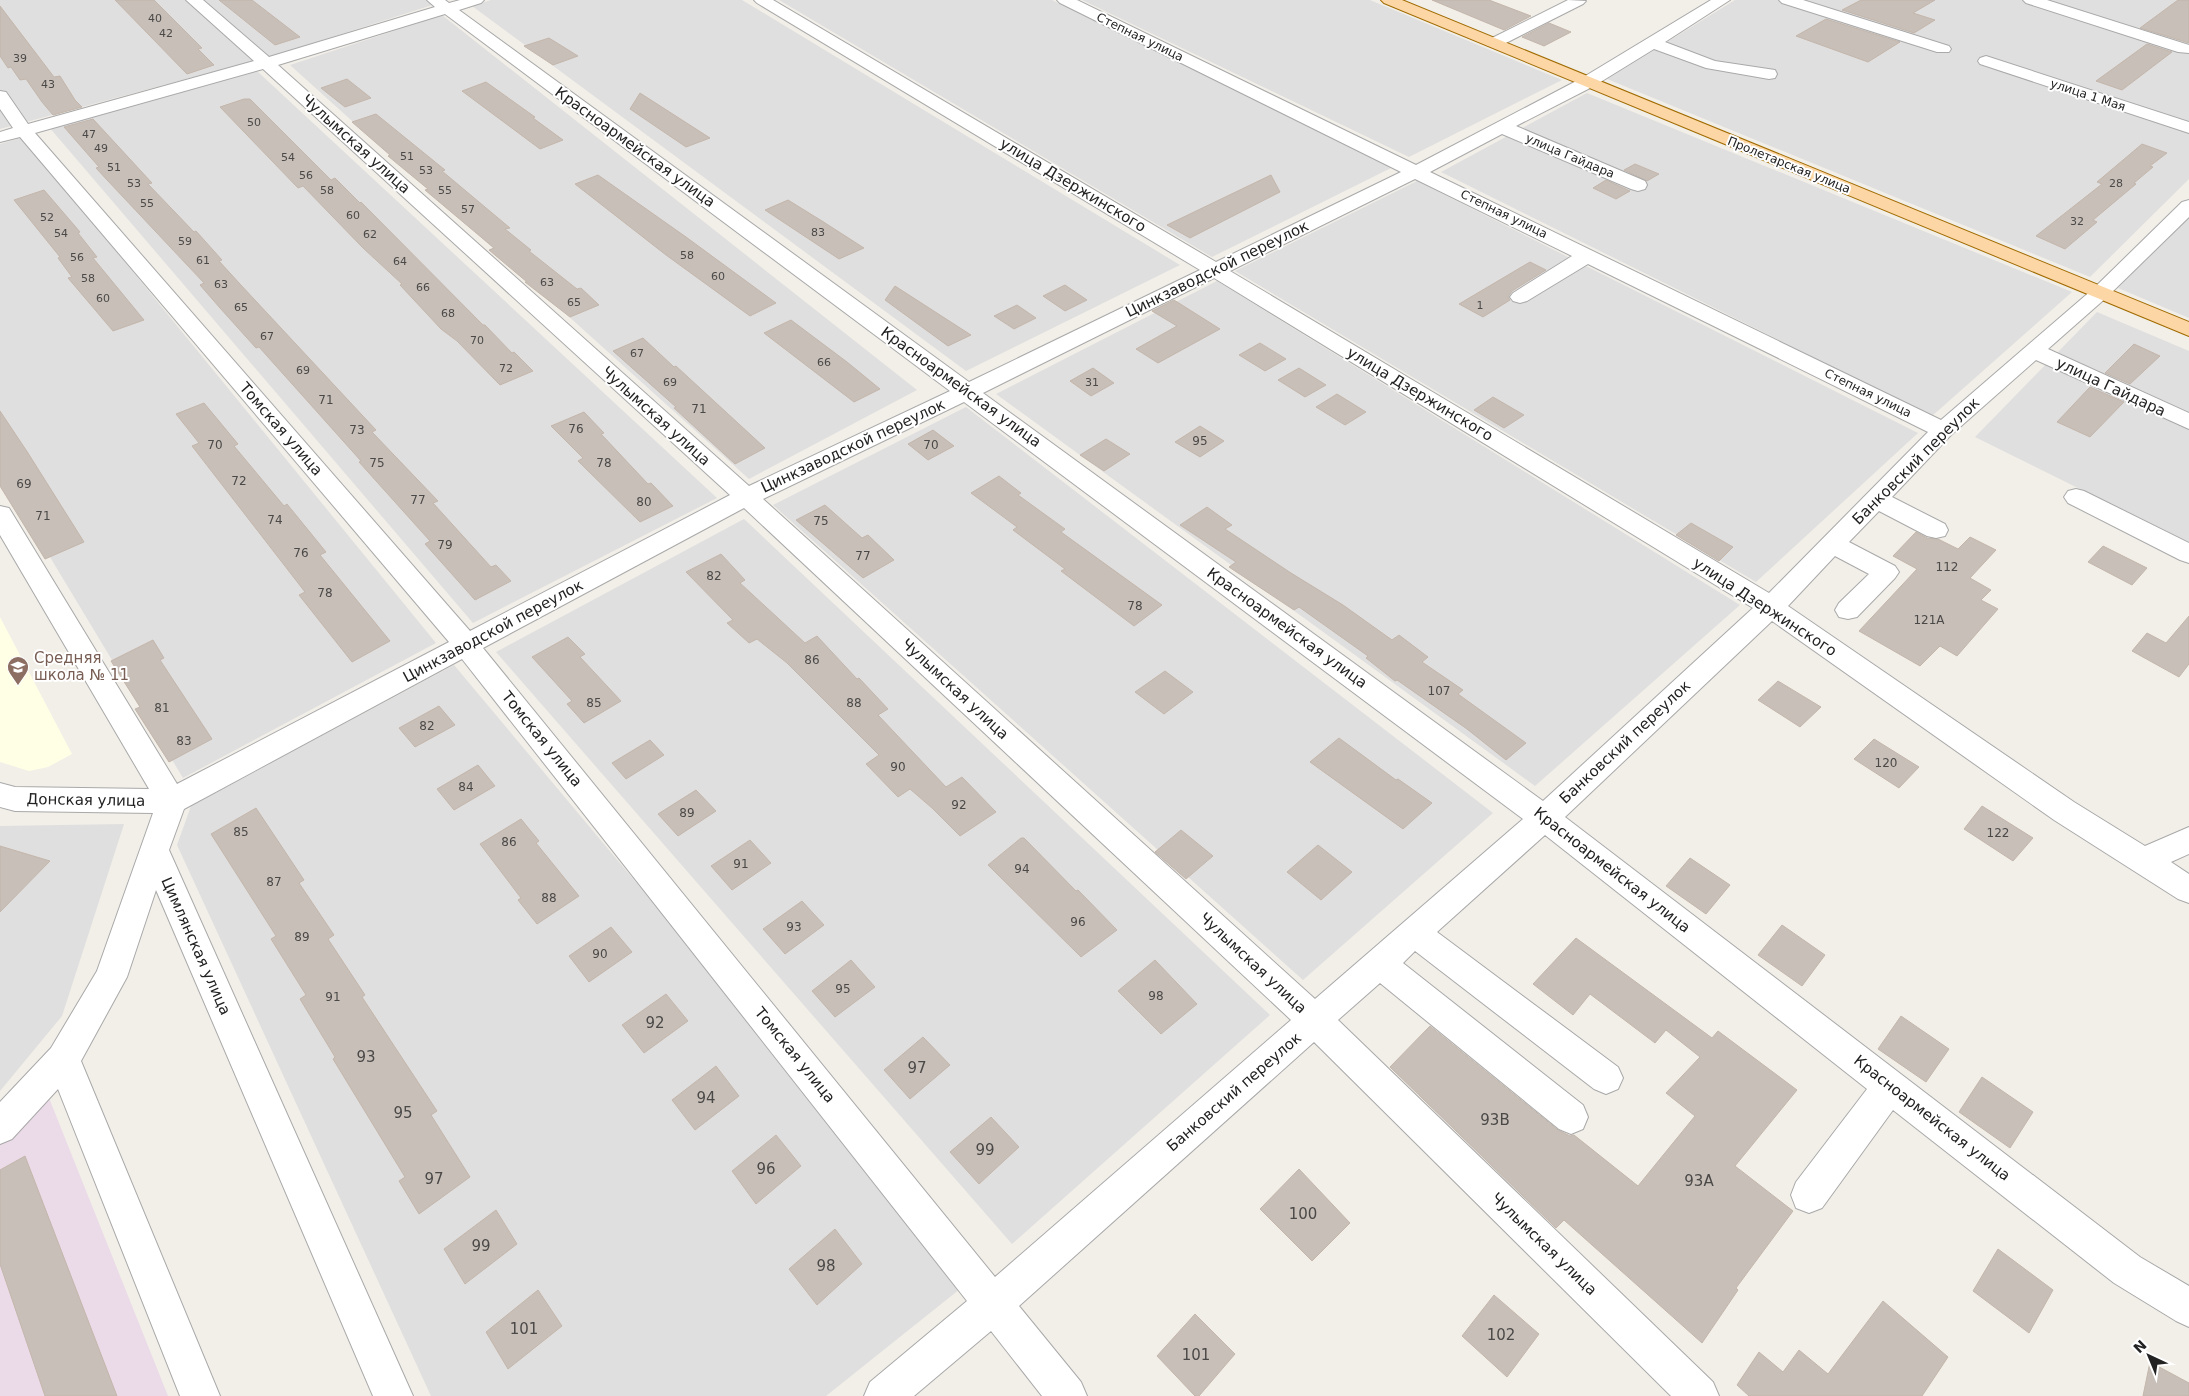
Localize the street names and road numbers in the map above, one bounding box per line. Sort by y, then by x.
street label: Степная улица [1094,10,1186,64]
street label: улица 1 Мая [2049,76,2127,114]
street label: Красноармейская улица [551,83,719,211]
street label: Чулымская улица [298,91,414,197]
street label: улица Гайдара [1524,131,1616,181]
street label: улица Дзержинского [997,134,1149,236]
street label: Пролетарская улица [1725,134,1853,196]
street label: Степная улица [1458,187,1550,241]
street label: Цинкзаводской переулок [1123,217,1311,321]
street label: Красноармейская улица [877,323,1045,451]
street label: улица Дзержинского [1344,343,1496,445]
street label: улица Гайдара [2053,354,2169,420]
street label: Чулымская улица [598,363,714,469]
street label: Степная улица [1822,366,1914,420]
street label: Томская улица [235,378,326,479]
street label: Банковский переулок [1849,394,1983,528]
street label: Цинкзаводской переулок [758,395,948,497]
street label: улица Дзержинского [1690,554,1840,660]
street label: Красноармейская улица [1203,564,1371,692]
street label: Цинкзаводской переулок [400,576,586,686]
street label: Чулымская улица [898,635,1012,743]
street label: Банковский переулок [1556,677,1694,807]
street label: Томская улица [497,687,586,790]
street label: Донская улица [27,790,145,810]
street label: Красноармейская улица [1530,803,1694,937]
street label: Цимлянская улица [157,874,235,1018]
street label: Чулымская улица [1196,909,1310,1017]
street label: Томская улица [750,1003,839,1106]
street label: Банковский переулок [1163,1029,1305,1155]
street label: Красноармейская улица [1850,1051,2014,1185]
street label: Чулымская улица [1487,1189,1601,1299]

